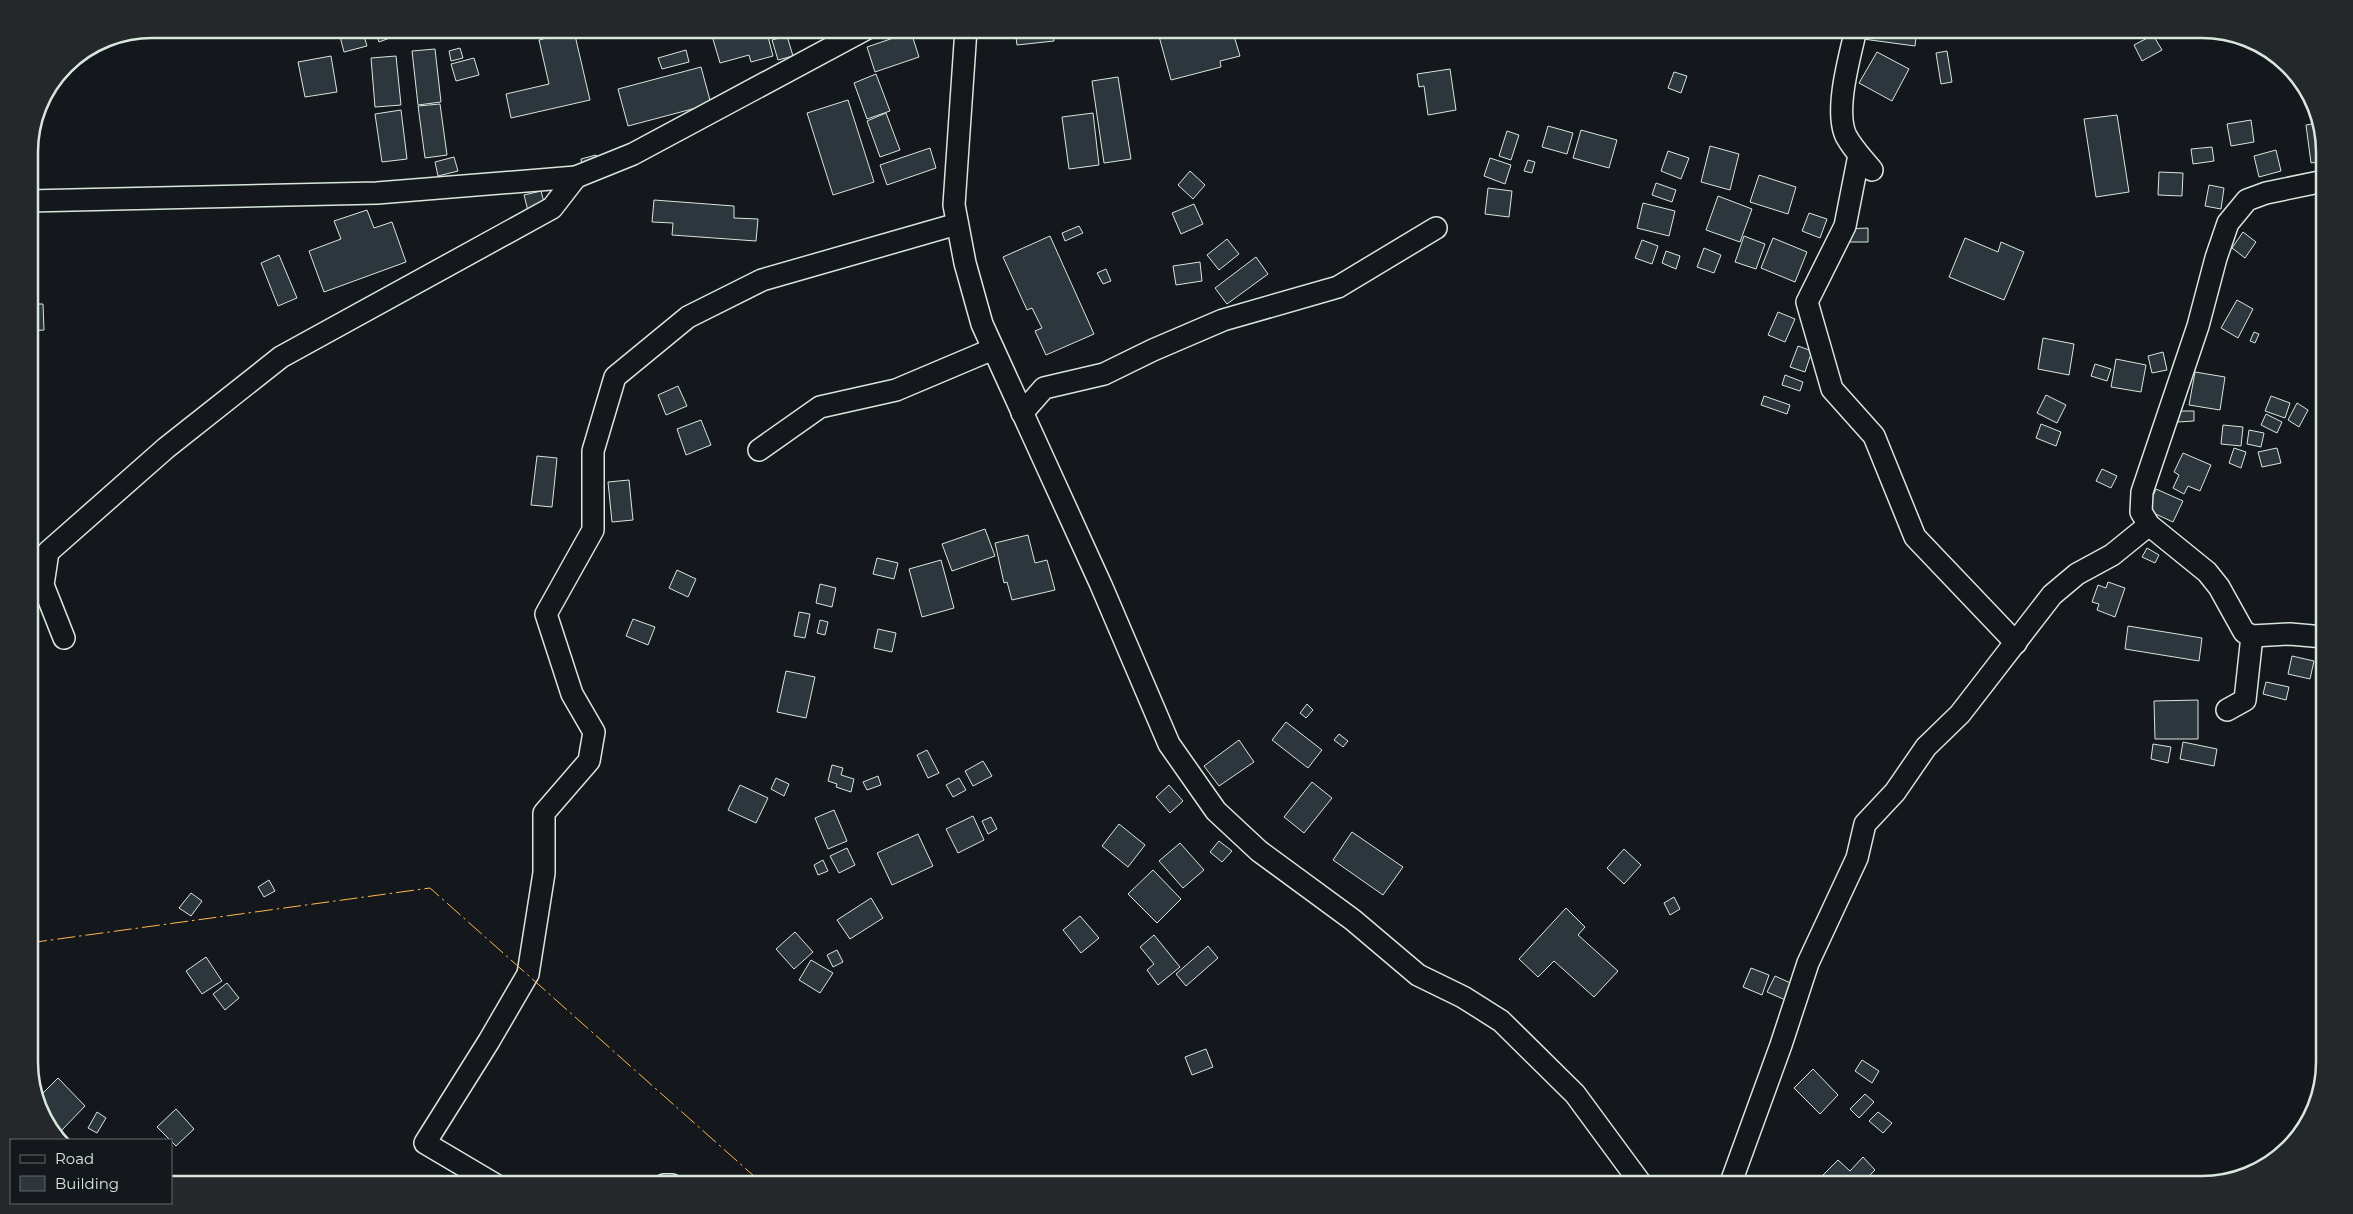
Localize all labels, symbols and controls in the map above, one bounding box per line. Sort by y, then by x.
legend [10,1139,172,1204]
text: Road [55,1149,94,1168]
text: Building [55,1174,119,1193]

